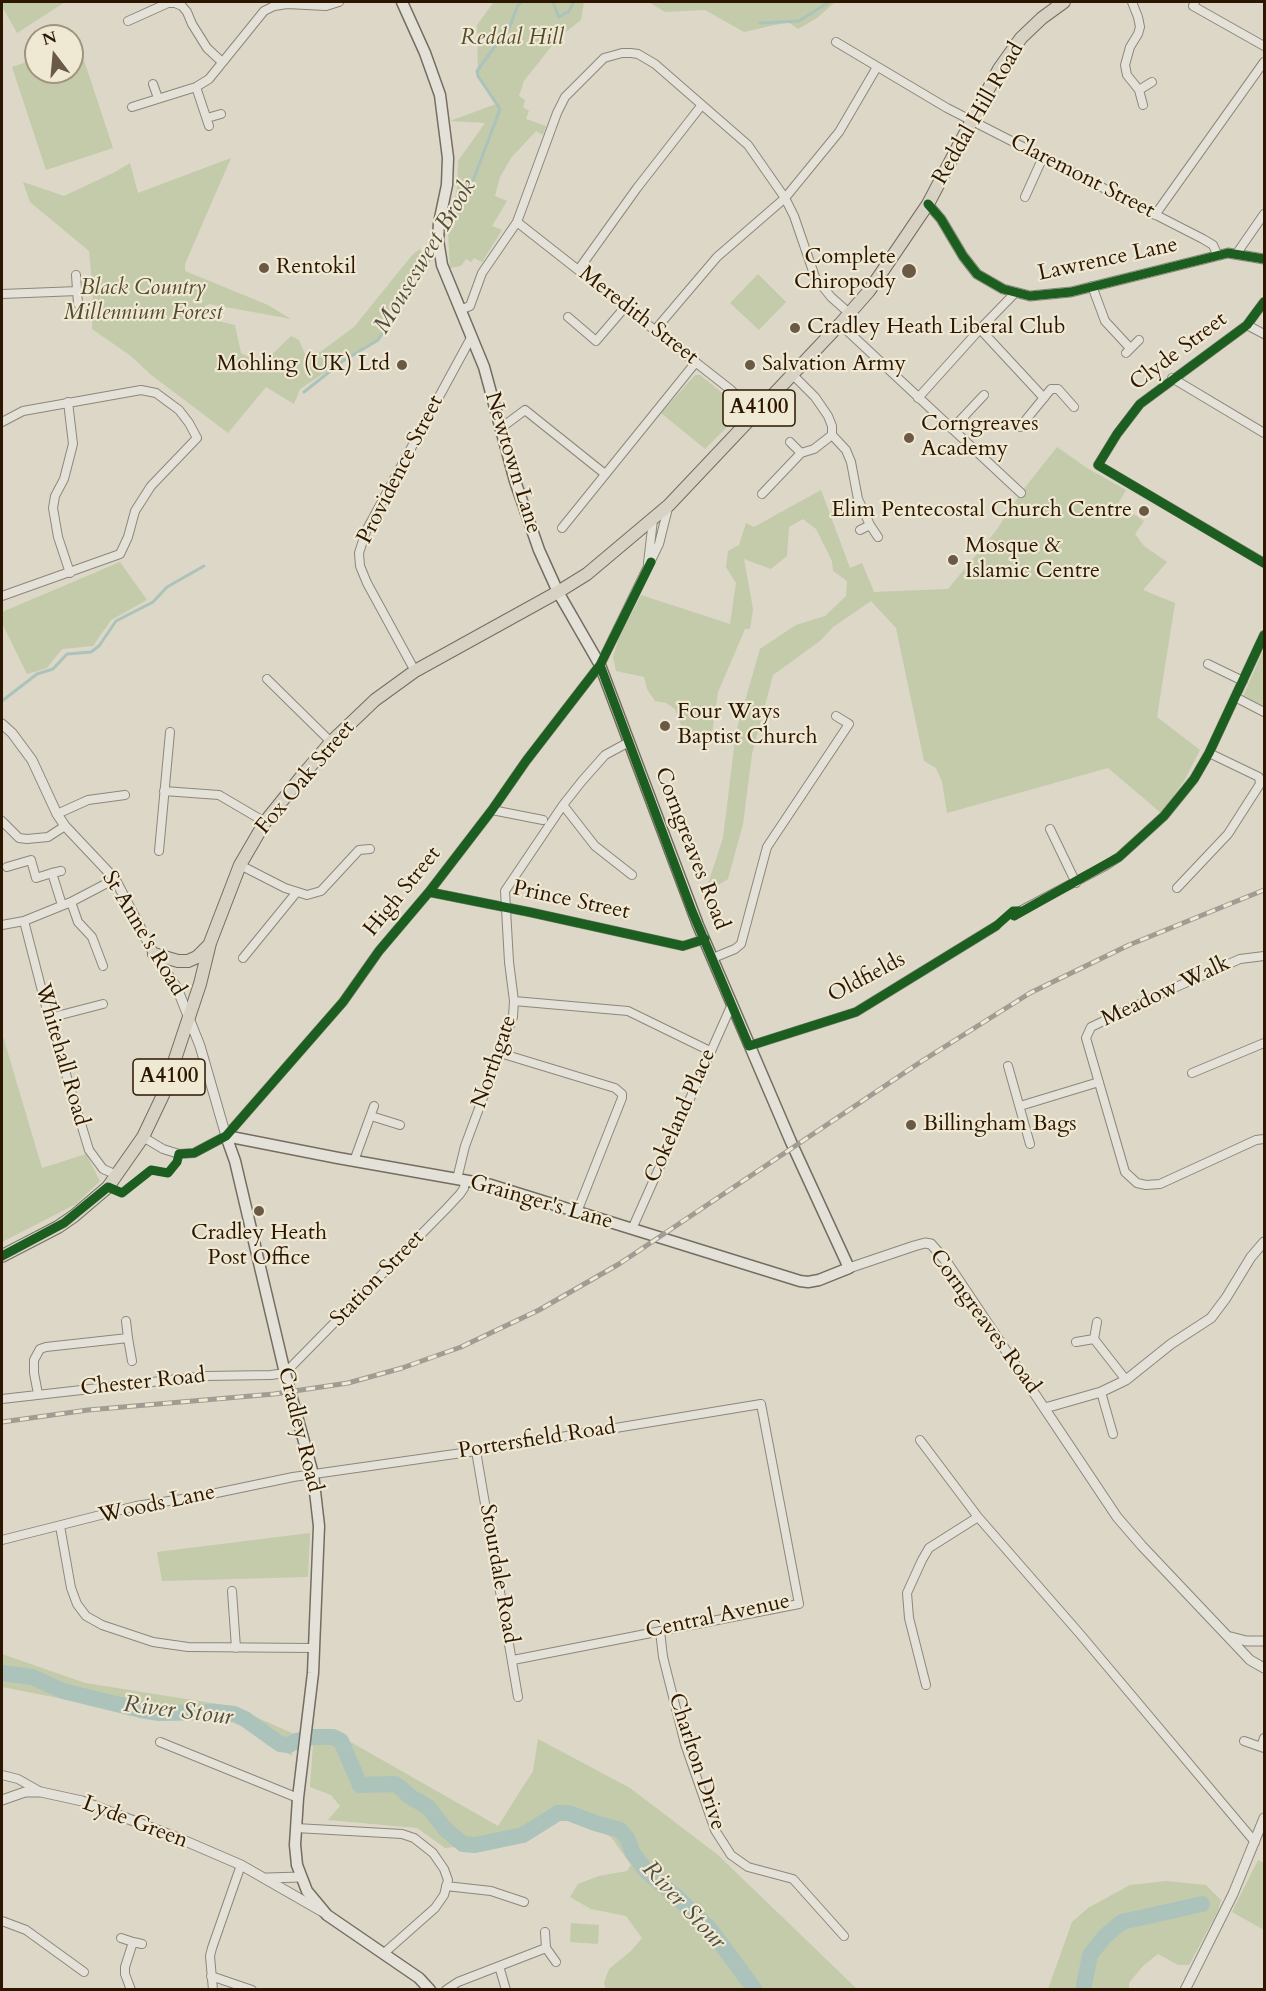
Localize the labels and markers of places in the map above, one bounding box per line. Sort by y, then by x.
place label: Complete Chiropody [794,245,896,296]
place label: Rentokil [276,255,356,281]
marker: Rentokil [257,261,271,275]
marker: Complete Chiropody [900,262,918,280]
place label: Cradley Heath Liberal Club [807,315,1066,341]
marker: Cradley Heath Liberal Club [788,321,802,335]
place label: Mohling (UK) Ltd [217,352,390,378]
place label: Salvation Army [762,352,906,378]
marker: Mohling (UK) Ltd [395,358,409,372]
marker: Salvation Army [743,358,757,372]
place label: Corngreaves Academy [921,412,1039,464]
marker: Corngreaves Academy [902,431,916,445]
place label: Elim Pentecostal Church Centre [831,498,1132,524]
marker: Elim Pentecostal Church Centre [1137,504,1151,518]
place label: Mosque & Islamic Centre [965,534,1100,586]
marker: Mosque & Islamic Centre [946,553,960,567]
place label: Four Ways Baptist Church [677,700,818,752]
marker: Four Ways Baptist Church [658,719,672,733]
place label: Billingham Bags [923,1112,1077,1138]
marker: Billingham Bags [904,1118,918,1132]
marker: Cradley Heath Post Office [252,1204,266,1218]
place label: Cradley Heath Post Office [191,1221,327,1272]

